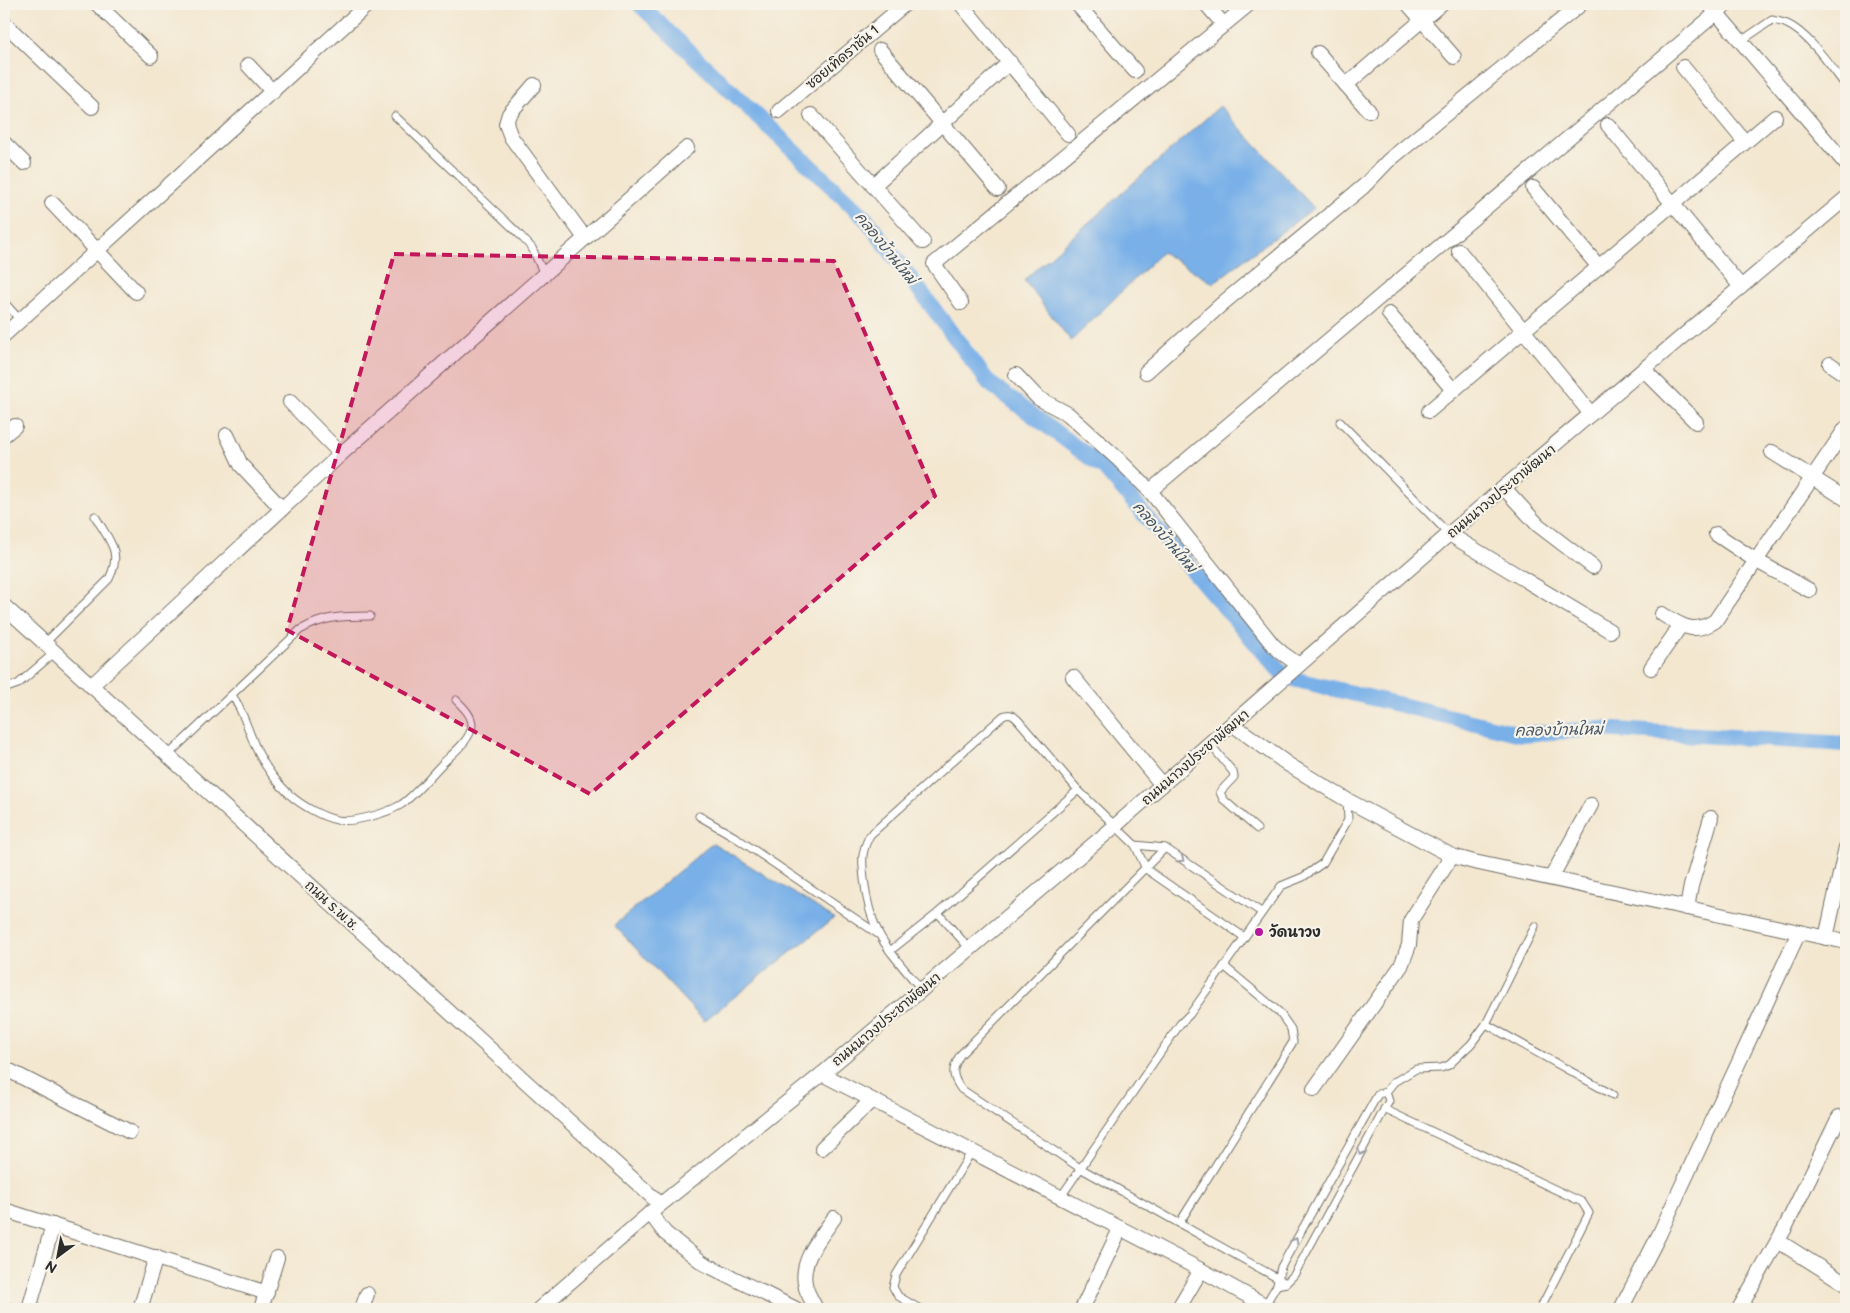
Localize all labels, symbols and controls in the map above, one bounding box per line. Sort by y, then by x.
street label: ซอยเทิดราชัน 1 [802,22,882,93]
water label: คลองบ้านใหม่ [851,207,923,291]
street label: ถนนนาวงประชาพัฒนา [1443,441,1559,542]
water label: คลองบ้านใหม่ [1129,497,1203,579]
street label: ถนนนาวงประชาพัฒนา [1138,706,1253,809]
water label: คลองบ้านใหม่ [1515,719,1606,741]
one-way arrow [1175,853,1184,862]
street label: ถนน ร.พ.ช. [301,877,362,934]
place label: วัดนาวง [1269,923,1321,941]
marker: วัดนาวง [1253,926,1265,938]
street label: ถนนนาวงประชาพัฒนา [828,969,944,1070]
one-way arrow [1357,1147,1367,1156]
north arrow [32,1230,82,1280]
one-way arrow [1289,1237,1299,1246]
text: N [42,1257,60,1277]

